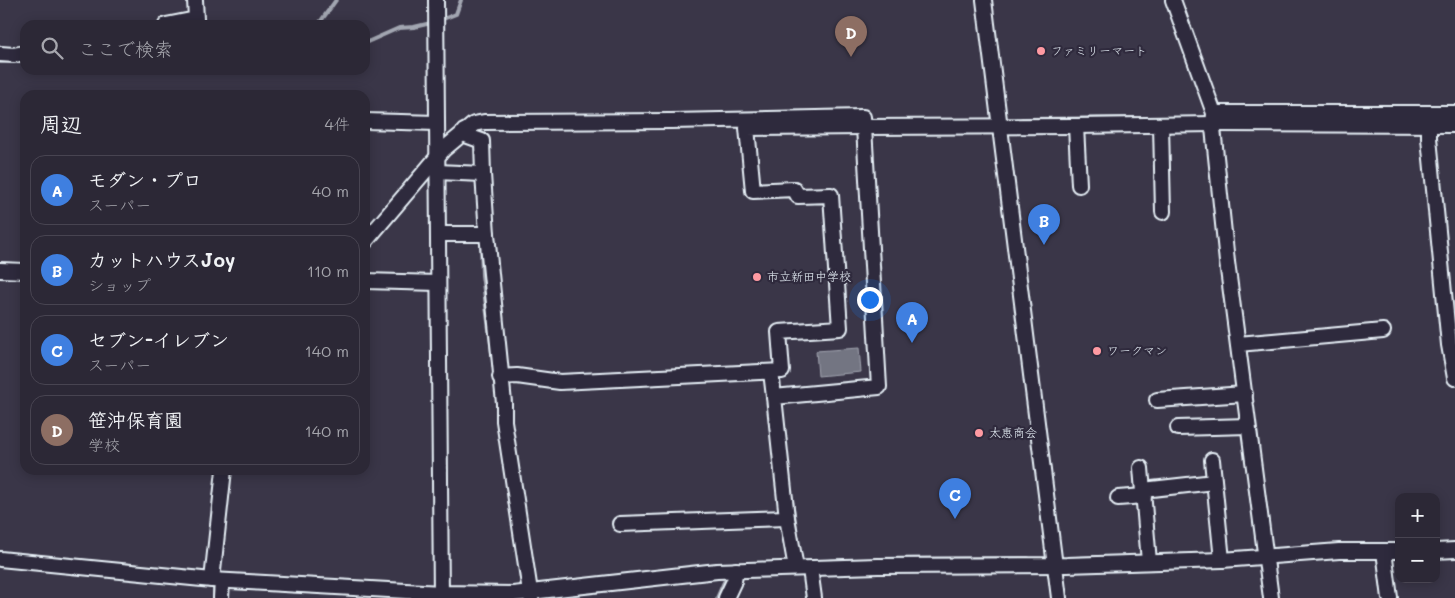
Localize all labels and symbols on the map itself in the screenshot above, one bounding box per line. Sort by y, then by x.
pin: D [835,16,867,57]
place label: ファミリーマート [1051,42,1147,58]
marker: ファミリーマート [1035,45,1047,57]
pin: B [1028,204,1060,245]
place label: 市立新田中学校 [767,268,851,284]
marker: 市立新田中学校 [751,271,763,283]
your location [857,287,883,313]
pin: A [896,302,928,343]
place label: ワークマン [1107,342,1167,358]
marker: ワークマン [1091,345,1103,357]
place label: 太恵商会 [989,424,1037,440]
marker: 太恵商会 [973,427,985,439]
pin: C [939,478,971,519]

